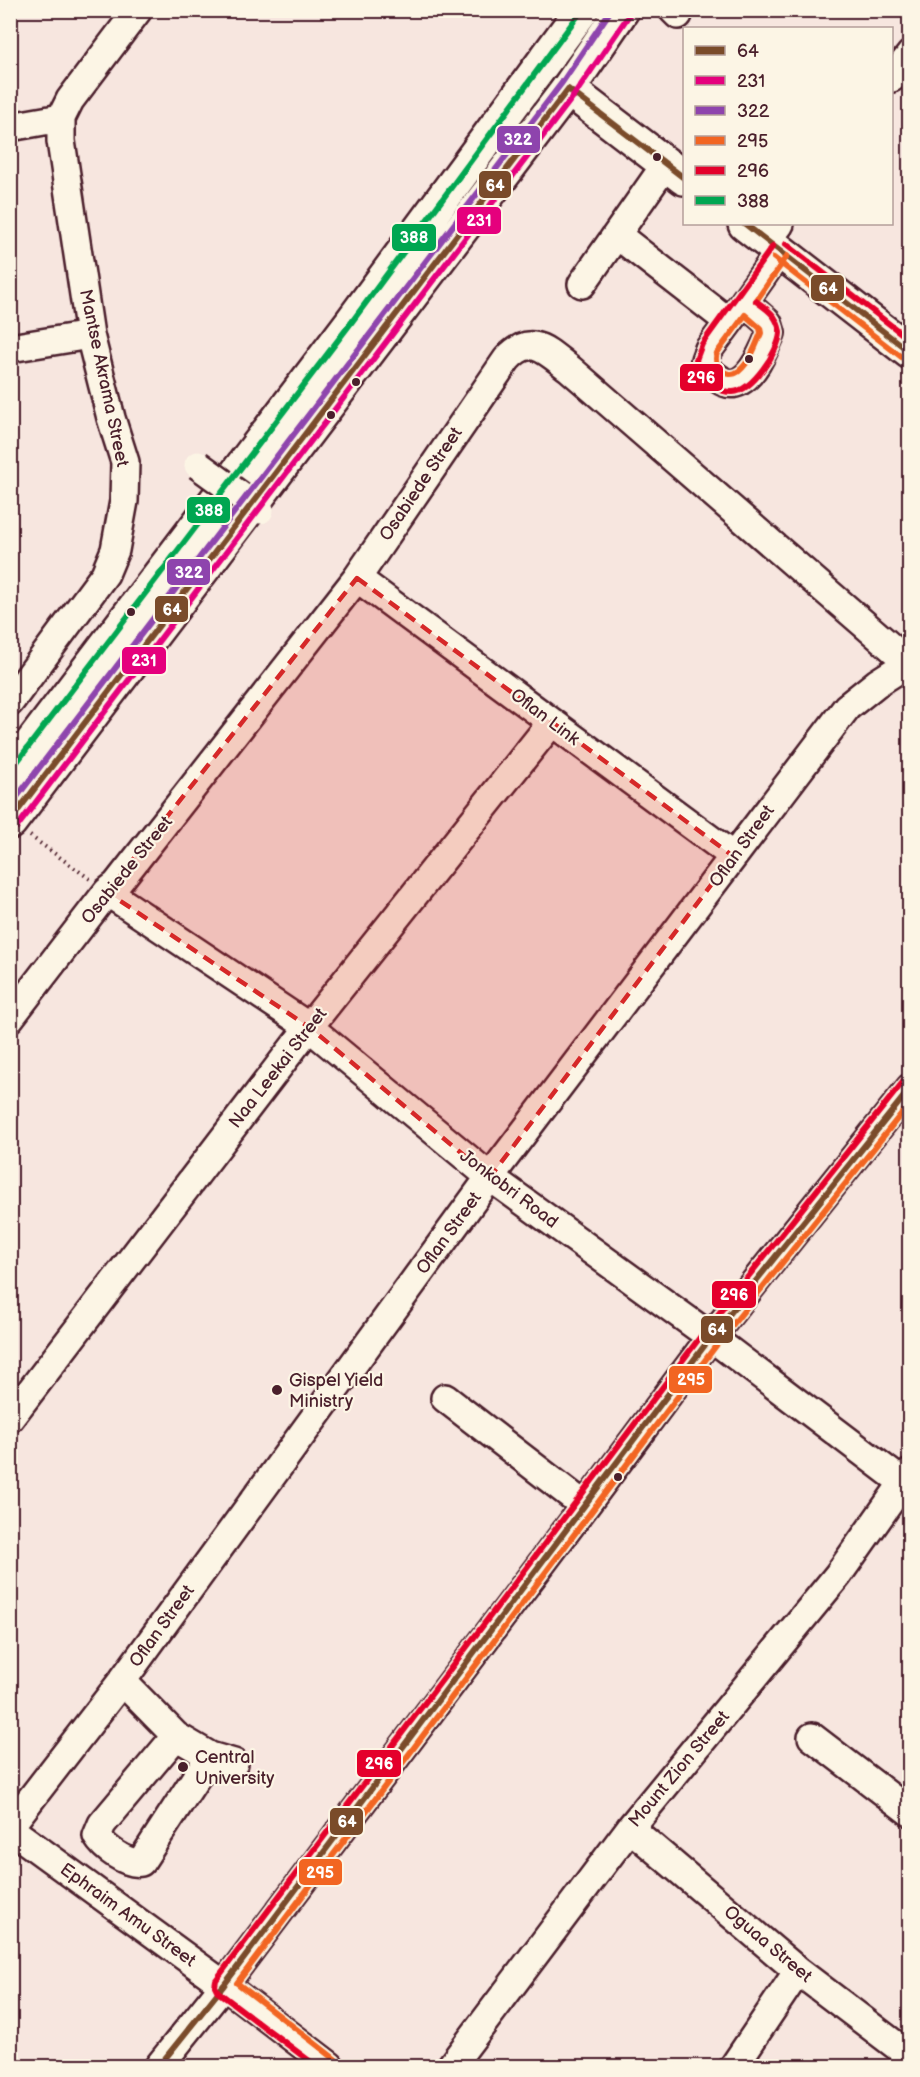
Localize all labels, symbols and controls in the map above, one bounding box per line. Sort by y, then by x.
legend [683,27,893,225]
text: 64 [737,41,759,62]
text: 231 [737,71,765,92]
text: 322 [737,101,770,122]
line badge: 322 [496,125,541,154]
text: 322 [504,131,533,150]
text: 295 [737,131,768,152]
unlabelled marker [651,151,663,163]
text: 296 [737,161,769,182]
line badge: 64 [478,170,512,199]
text: 64 [485,177,505,196]
text: 388 [737,191,769,212]
line badge: 231 [456,206,502,235]
text: 231 [466,212,492,231]
line badge: 388 [391,223,437,252]
text: 388 [400,229,428,248]
line badge: 64 [810,274,845,302]
text: 64 [818,280,838,299]
street label: Mantse Akrama Street [75,287,133,469]
unlabelled marker [743,353,755,365]
line badge: 296 [679,363,724,392]
text: 296 [687,369,716,388]
unlabelled marker [350,376,362,388]
unlabelled marker [325,409,337,421]
street label: Osabiede Street [375,423,467,545]
line badge: 388 [186,496,231,524]
text: 388 [195,502,223,521]
line badge: 322 [166,558,211,586]
text: 322 [175,564,204,583]
line badge: 64 [154,595,189,623]
text: 64 [162,601,182,620]
unlabelled marker [125,606,137,618]
line badge: 231 [121,646,167,675]
text: 231 [131,652,157,671]
street label: Oflan Link [506,684,584,750]
street label: Oflan Street [705,800,779,891]
street label: Osabiede Street [77,811,177,928]
street label: Naa Leekai Street [225,1003,332,1132]
street label: Jonkobri Road [456,1145,562,1233]
street label: Oflan Street [412,1187,486,1278]
line badge: 296 [711,1280,757,1309]
text: 296 [720,1286,749,1305]
line badge: 64 [700,1315,734,1344]
text: 64 [707,1321,727,1340]
line badge: 295 [668,1365,713,1394]
place label: Gispel Yield Ministry [289,1370,383,1412]
text: 295 [677,1371,705,1390]
marker: Gispel Yield Ministry [270,1383,284,1397]
unlabelled marker [612,1471,624,1483]
street label: Oflan Street [125,1580,199,1671]
street label: Mount Zion Street [624,1706,734,1832]
place label: Central University [195,1747,275,1789]
line badge: 296 [356,1749,402,1778]
text: 296 [365,1755,394,1774]
marker: Central University [176,1760,190,1774]
line badge: 64 [329,1807,364,1836]
text: 64 [337,1813,357,1832]
line badge: 295 [298,1858,343,1886]
street label: Ephraim Amu Street [56,1859,200,1971]
text: 295 [306,1864,334,1883]
street label: Oguaa Street [720,1901,817,1987]

